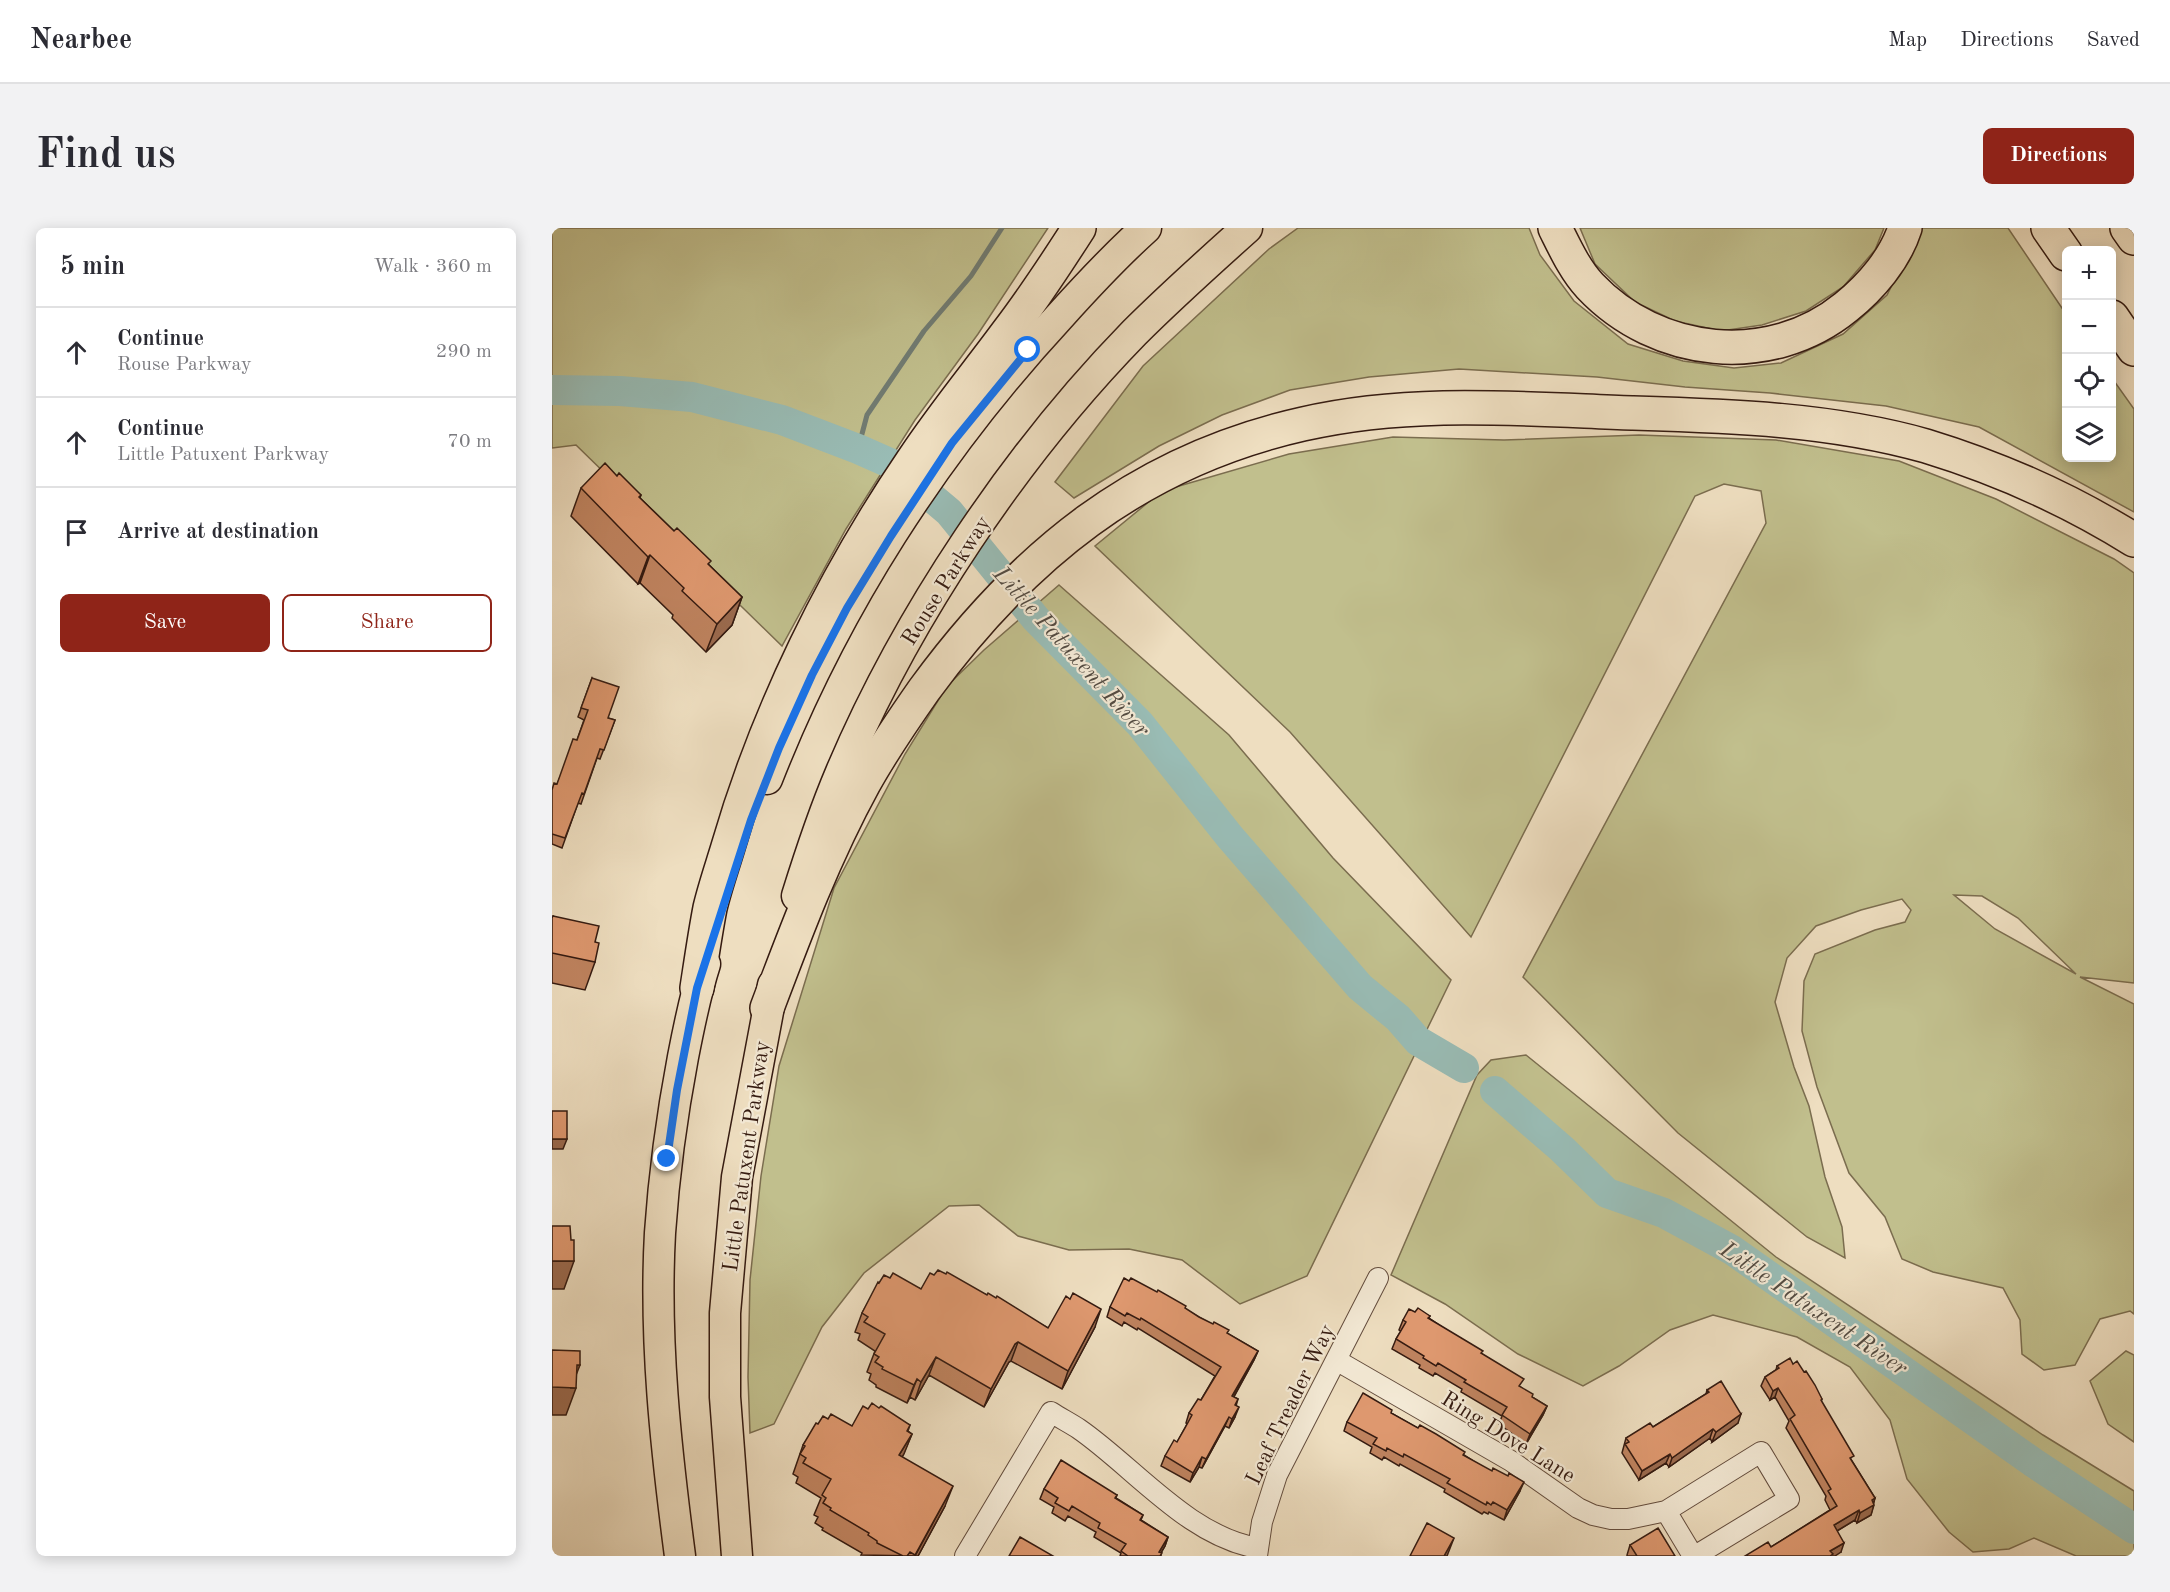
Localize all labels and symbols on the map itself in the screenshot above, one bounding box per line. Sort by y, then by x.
route start [1014,336,1040,362]
street label: Rouse Parkway [898,512,995,650]
water label: Little Patuxent River [987,562,1154,743]
street label: Little Patuxent Parkway [720,1039,774,1273]
route end [653,1145,679,1171]
water label: Little Patuxent River [1714,1238,1912,1382]
street label: Leaf Treader Way [1242,1321,1339,1489]
street label: Ring Dove Lane [1437,1388,1579,1488]

